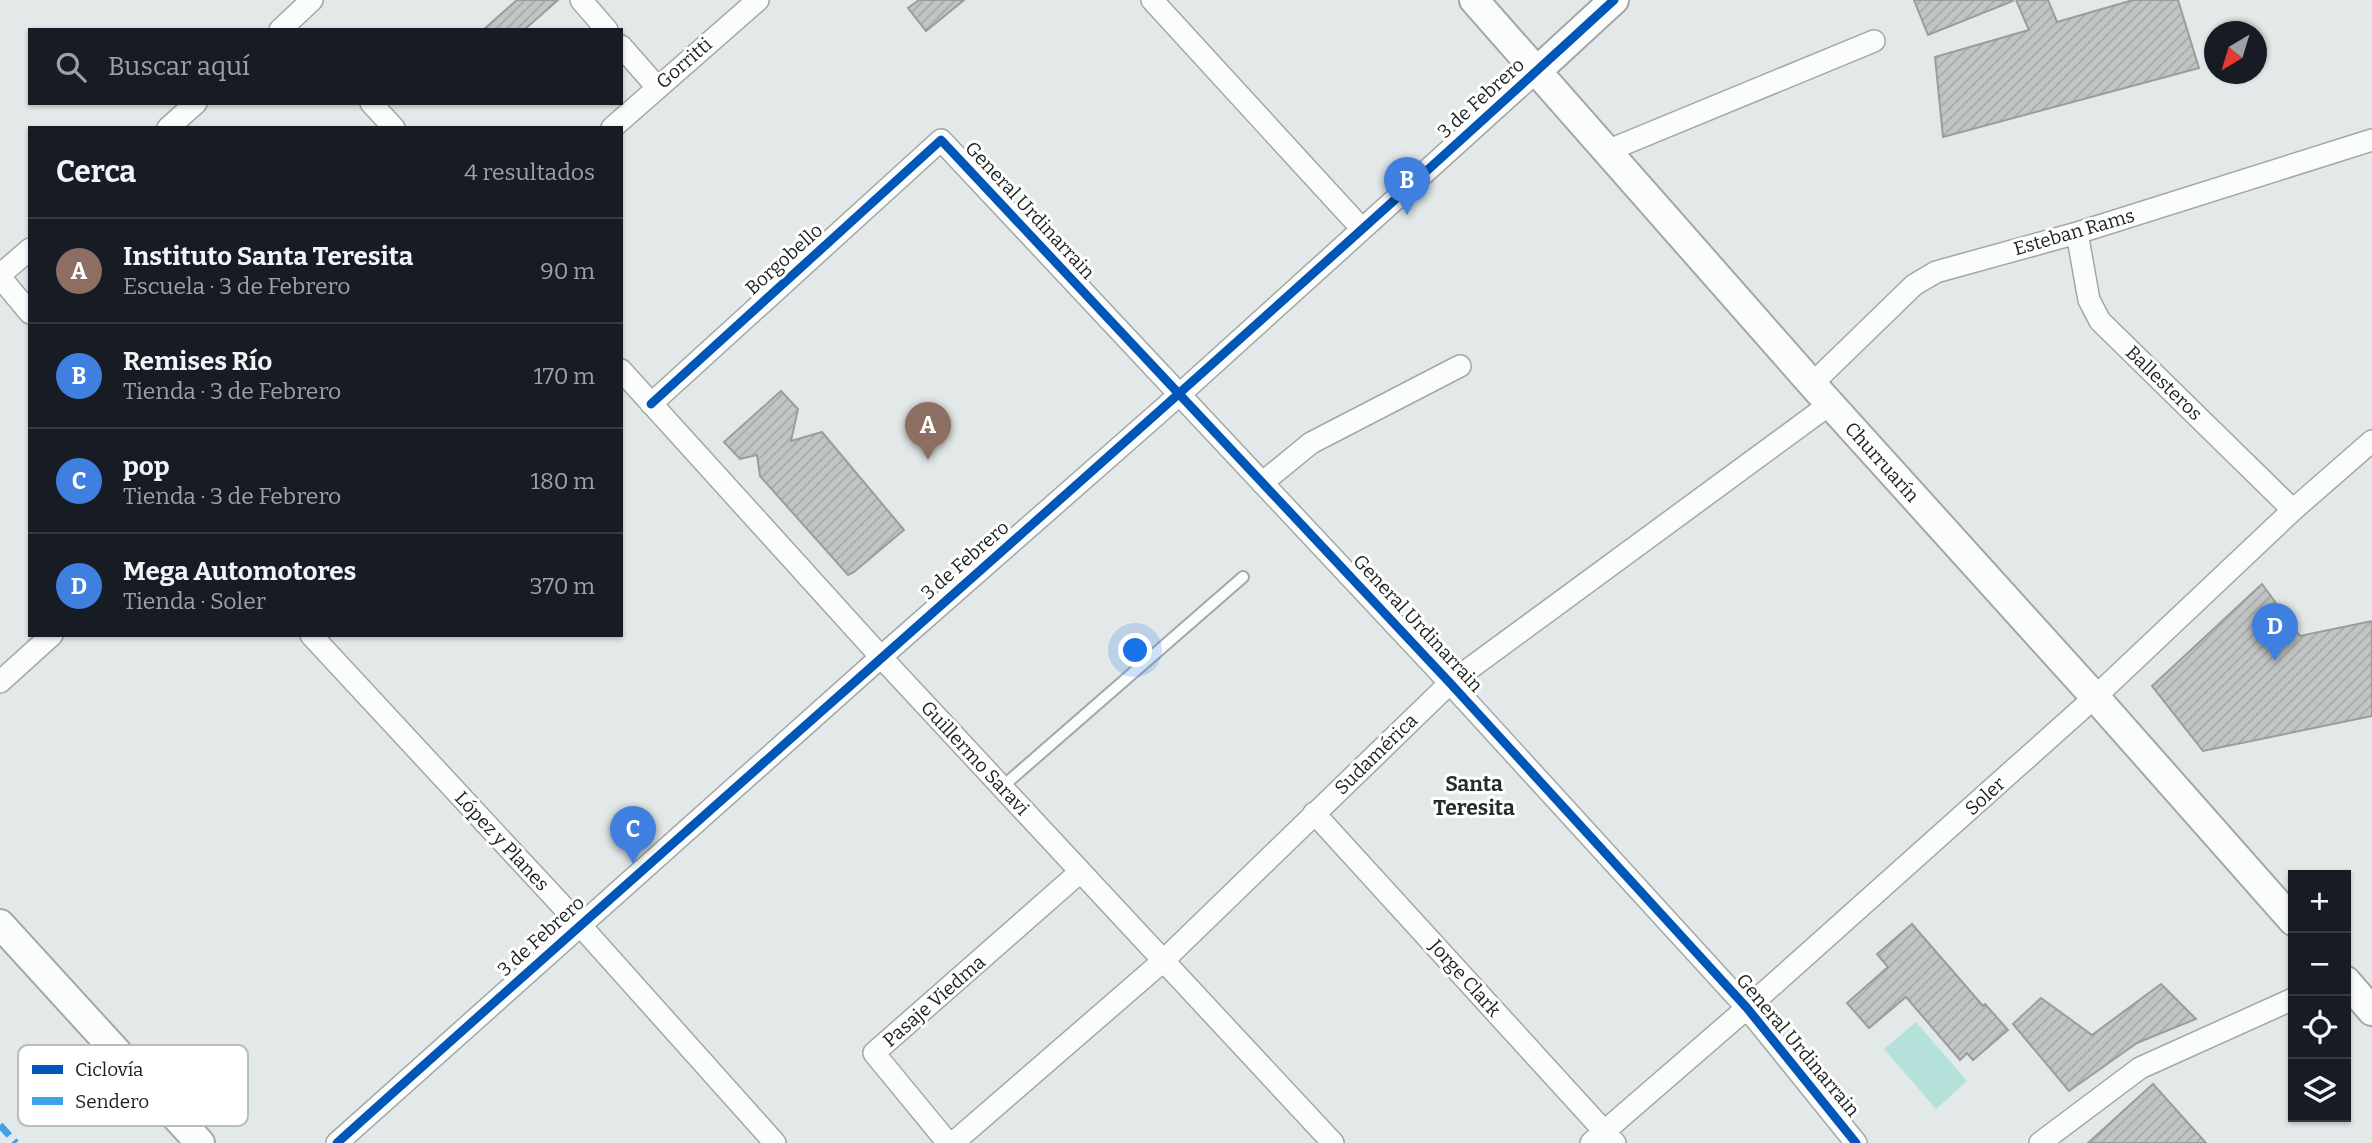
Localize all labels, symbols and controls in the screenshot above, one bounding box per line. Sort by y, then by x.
north arrow [2204,21,2267,84]
search box [28,28,623,105]
street label: Gorritti [651,32,717,93]
icon: search [52,48,90,86]
text: Buscar aquí [108,51,250,82]
street label: 3 de Febrero [1433,53,1529,143]
street label: General Urdinarrain [960,136,1100,284]
text: Cerca [56,154,136,190]
pin: B [1384,157,1430,215]
text: 4 resultados [464,158,595,186]
street label: Esteban Rams [2011,204,2137,260]
street label: Borgobello [741,218,827,300]
text: Instituto Santa Teresita [123,241,413,272]
text: A [71,257,87,285]
text: 90 m [540,257,595,285]
text: Escuela · 3 de Febrero [123,272,350,300]
street label: Ballesteros [2121,341,2207,425]
text: Remises Río [123,346,272,377]
text: B [72,362,86,390]
text: 170 m [533,362,595,390]
text: Tienda · 3 de Febrero [123,377,341,405]
pin: A [905,402,951,460]
street label: Churruarín [1840,417,1924,507]
text: pop [123,451,170,482]
text: C [72,467,86,495]
text: 180 m [531,467,595,495]
text: Tienda · 3 de Febrero [123,482,341,510]
street label: 3 de Febrero [917,516,1014,604]
street label: General Urdinarrain [1348,549,1488,697]
text: Mega Automotores [123,556,356,587]
text: D [71,572,87,600]
text: 370 m [529,572,595,600]
text: Tienda · Soler [123,587,266,615]
pin: D [2252,603,2298,661]
your location [1118,633,1152,667]
street label: Guillermo Saravi [916,696,1034,820]
street label: Sudamérica [1330,708,1423,799]
district label: Santa Teresita [1433,771,1515,821]
street label: Soler [1960,772,2010,820]
street label: López y Planes [450,786,554,896]
pin: C [610,806,656,864]
map controls [2288,870,2351,1122]
button: + [2288,870,2351,933]
street label: 3 de Febrero [493,891,589,981]
button: − [2288,933,2351,996]
street label: Jorge Clark [1424,934,1506,1021]
street label: Pasaje Viedma [878,950,990,1052]
street label: General Urdinarrain [1731,969,1865,1121]
button: locate [2288,996,2351,1059]
legend [18,1045,248,1126]
text: Ciclovía [75,1058,144,1081]
button: layers [2288,1059,2351,1122]
text: Sendero [75,1090,149,1113]

